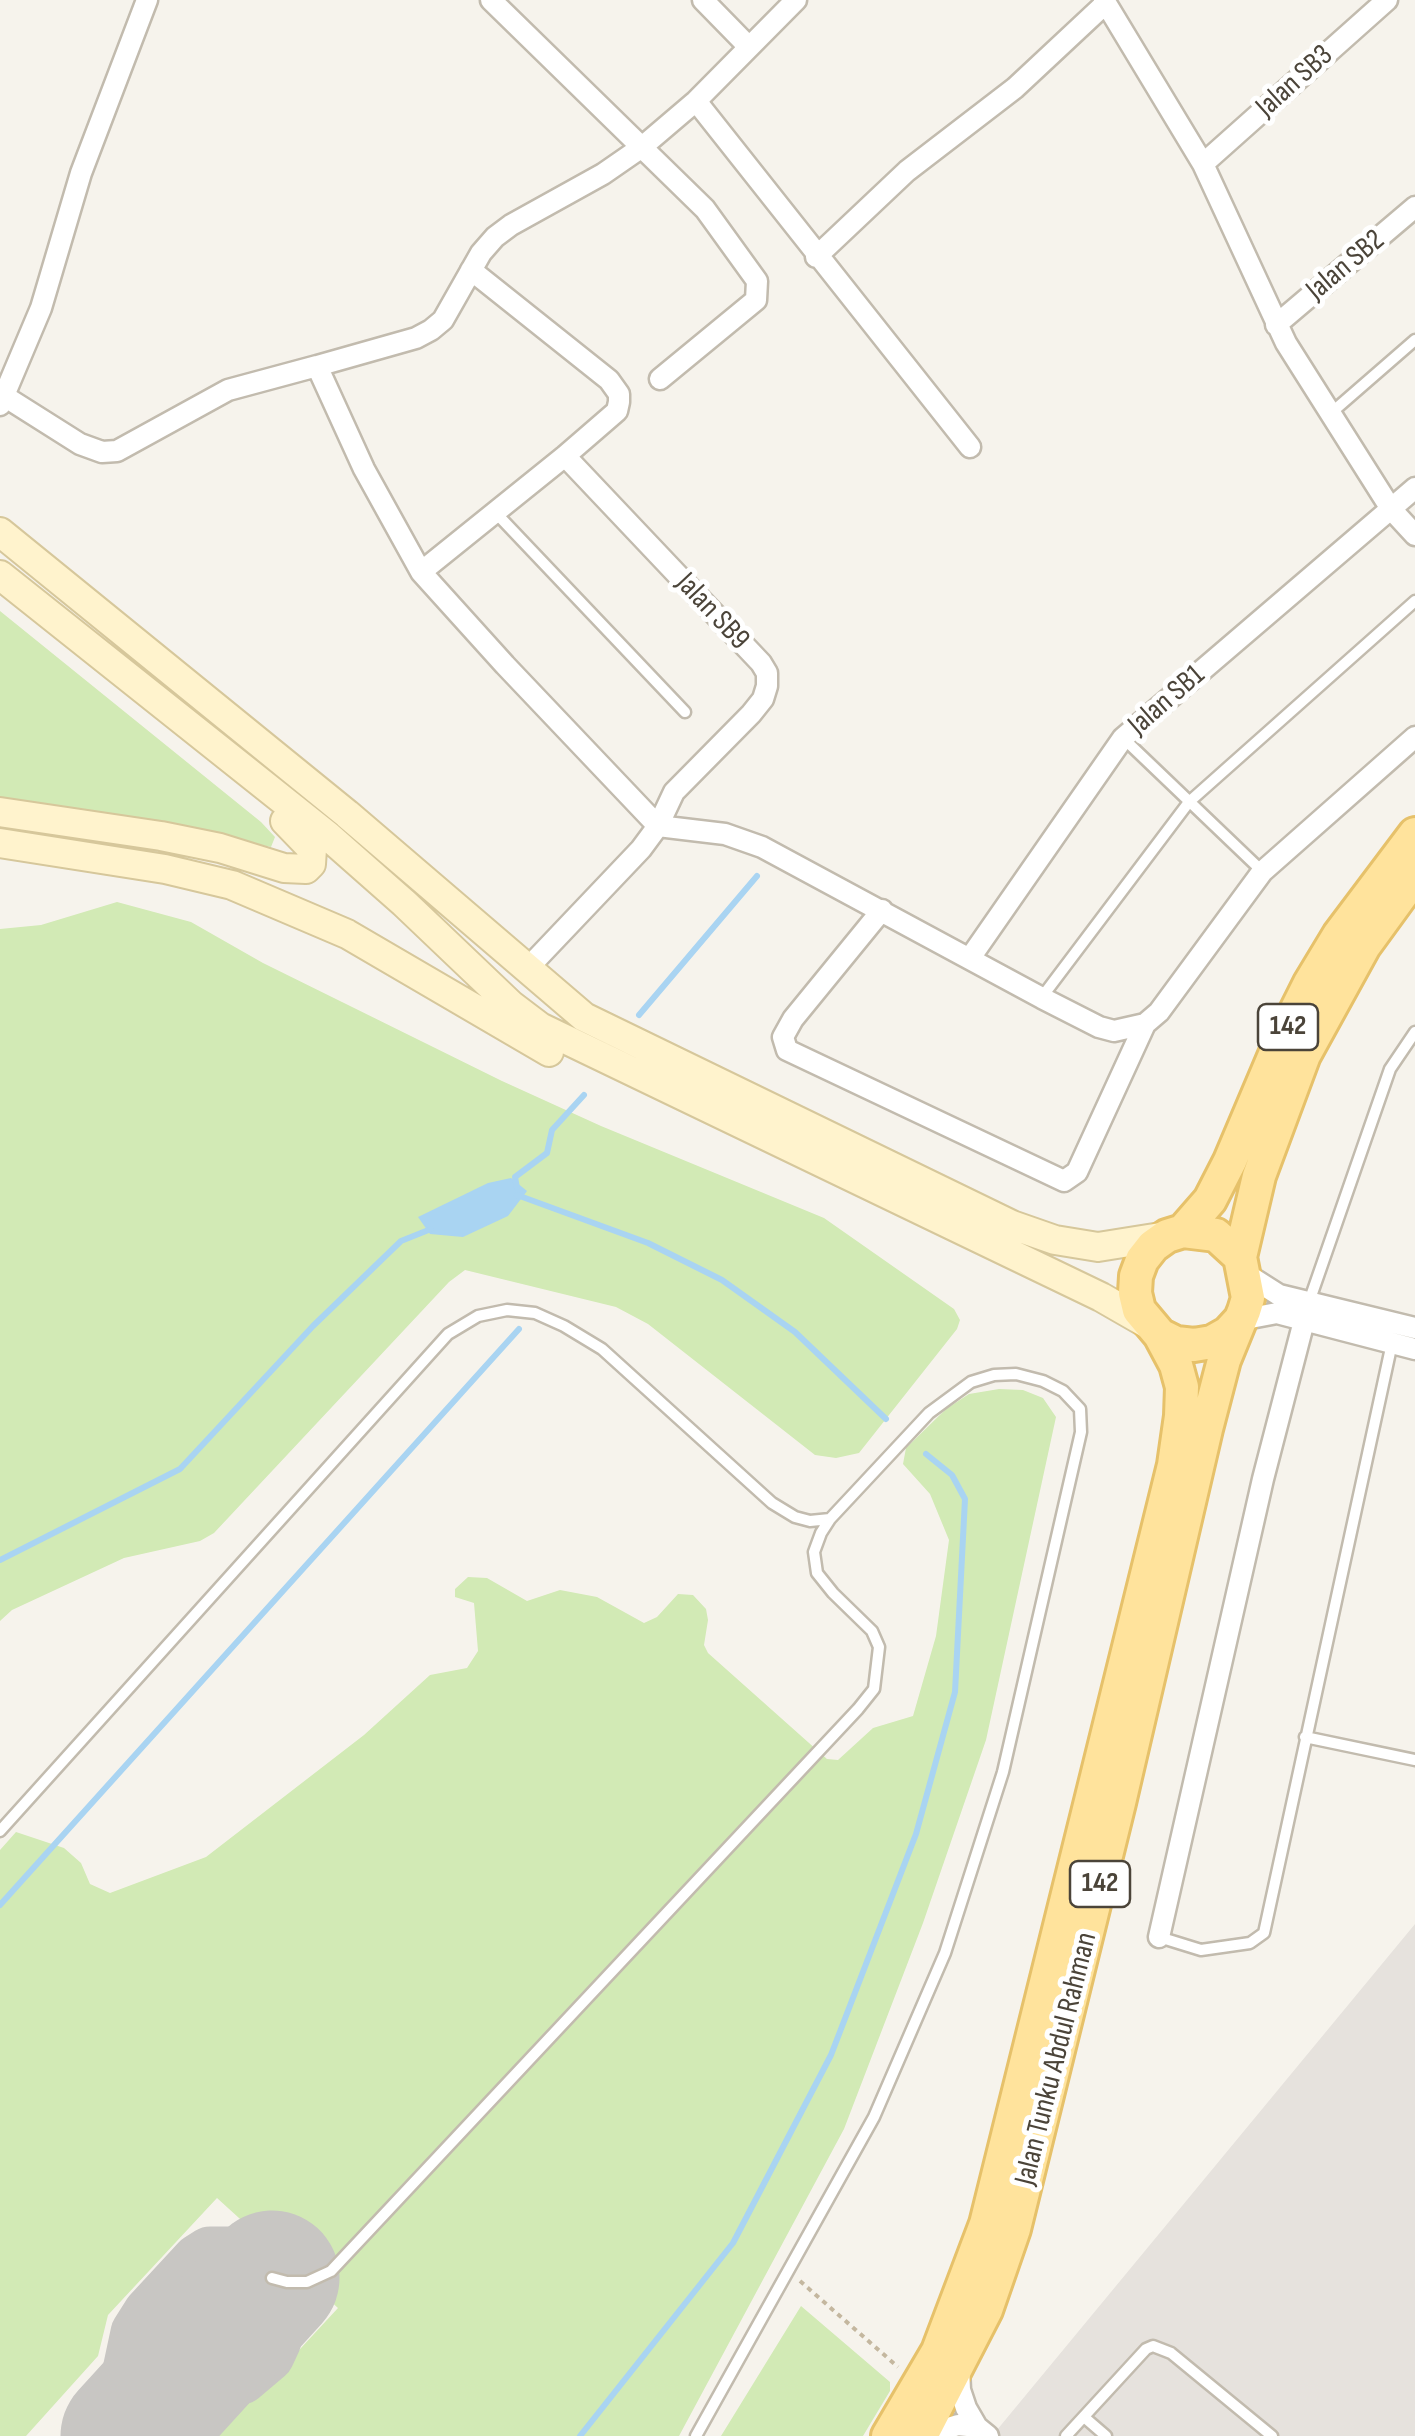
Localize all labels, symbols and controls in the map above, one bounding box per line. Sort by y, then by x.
street label: Jalan SB3 [1249,38,1341,126]
street label: Jalan SB2 [1300,223,1392,309]
street label: Jalan SB9 [667,566,757,658]
street label: Jalan SB1 [1122,658,1212,744]
road number: 142 [1258,1004,1318,1050]
road number: 142 [1070,1861,1130,1907]
street label: Jalan Tunku Abdul Rahman [1008,1929,1106,2189]

